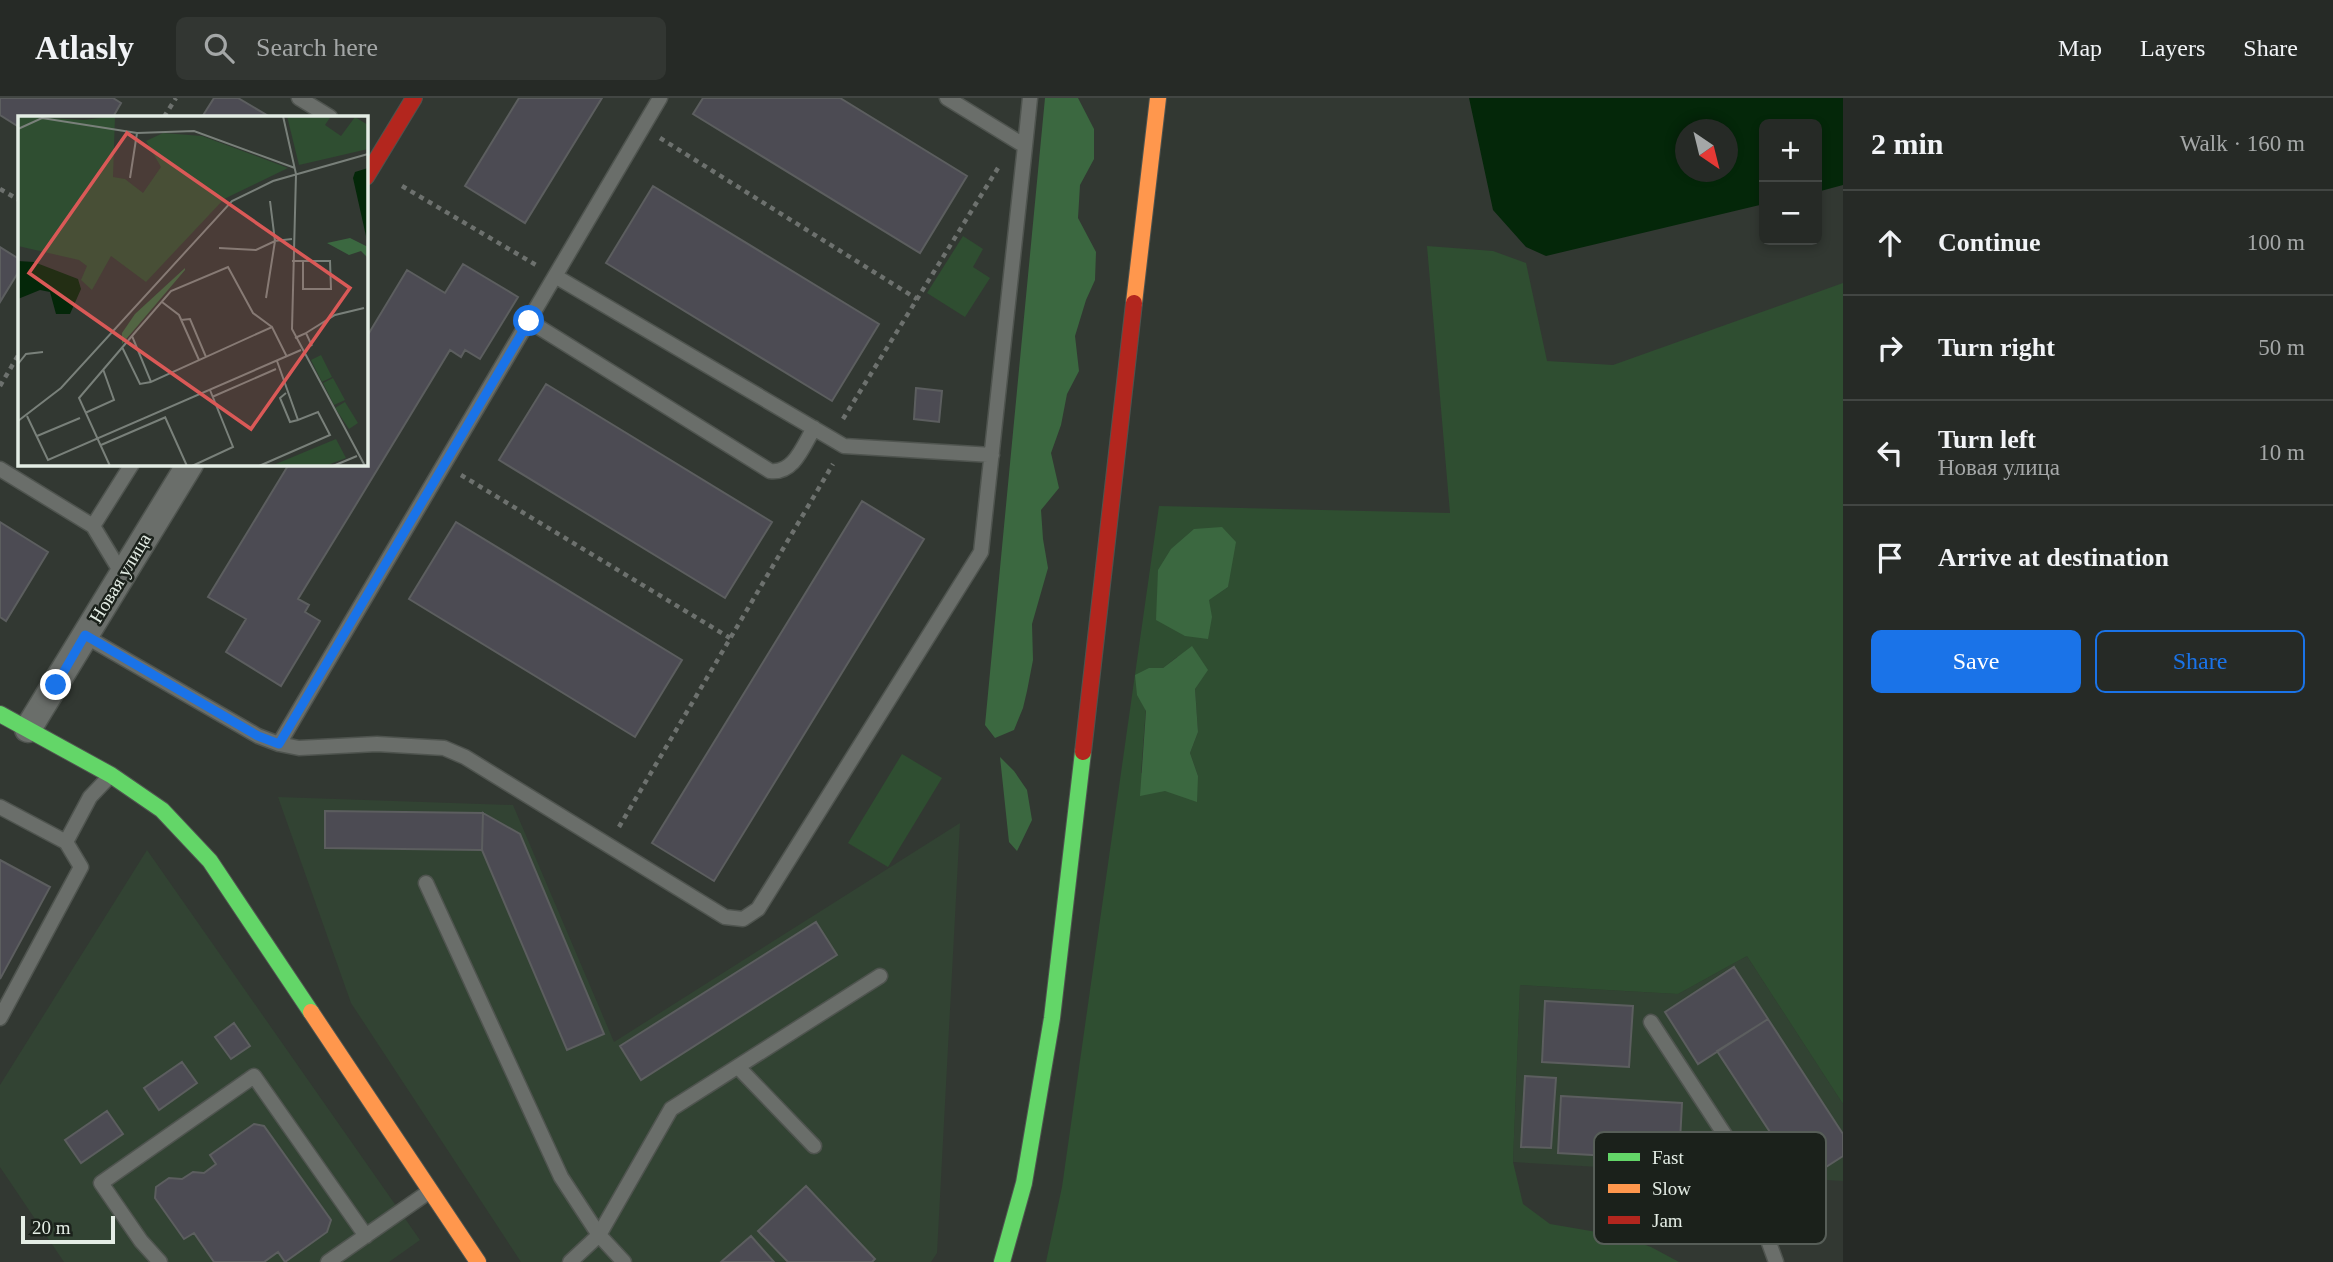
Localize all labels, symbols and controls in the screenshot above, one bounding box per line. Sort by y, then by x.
search box [176,17,666,80]
icon: search [200,29,238,67]
text: Atlasly [35,30,134,66]
text: Search here [256,33,378,62]
text: Map [2058,35,2102,61]
text: Layers [2140,35,2205,61]
text: Share [2243,35,2298,61]
inset map [18,116,368,466]
north arrow [1675,119,1738,182]
map controls [1759,119,1822,245]
button: + [1759,119,1822,182]
text: 2 min [1871,127,1944,160]
text: Walk · 160 m [2180,131,2305,156]
button: − [1759,182,1822,245]
icon: ahead [1871,224,1909,262]
text: Continue [1938,228,2041,257]
text: 100 m [2247,230,2305,255]
route start [513,305,544,336]
icon: right [1871,329,1909,367]
text: Turn right [1938,333,2055,362]
text: 50 m [2258,335,2305,360]
text: Turn left [1938,425,2036,454]
icon: left [1871,434,1909,472]
text: 10 m [2258,440,2305,465]
text: Новая улица [1938,455,2060,480]
street label: Новая улица [85,529,155,627]
icon: arrive [1871,539,1909,577]
text: Arrive at destination [1938,543,2169,572]
button: Save [1871,630,2081,693]
button: Share [2095,630,2305,693]
route end [40,669,71,700]
legend [1594,1132,1826,1244]
text: Fast [1652,1147,1684,1168]
text: Slow [1652,1178,1691,1199]
text: Jam [1652,1210,1683,1231]
scale bar [21,1213,116,1245]
text: 20 m [32,1217,71,1238]

